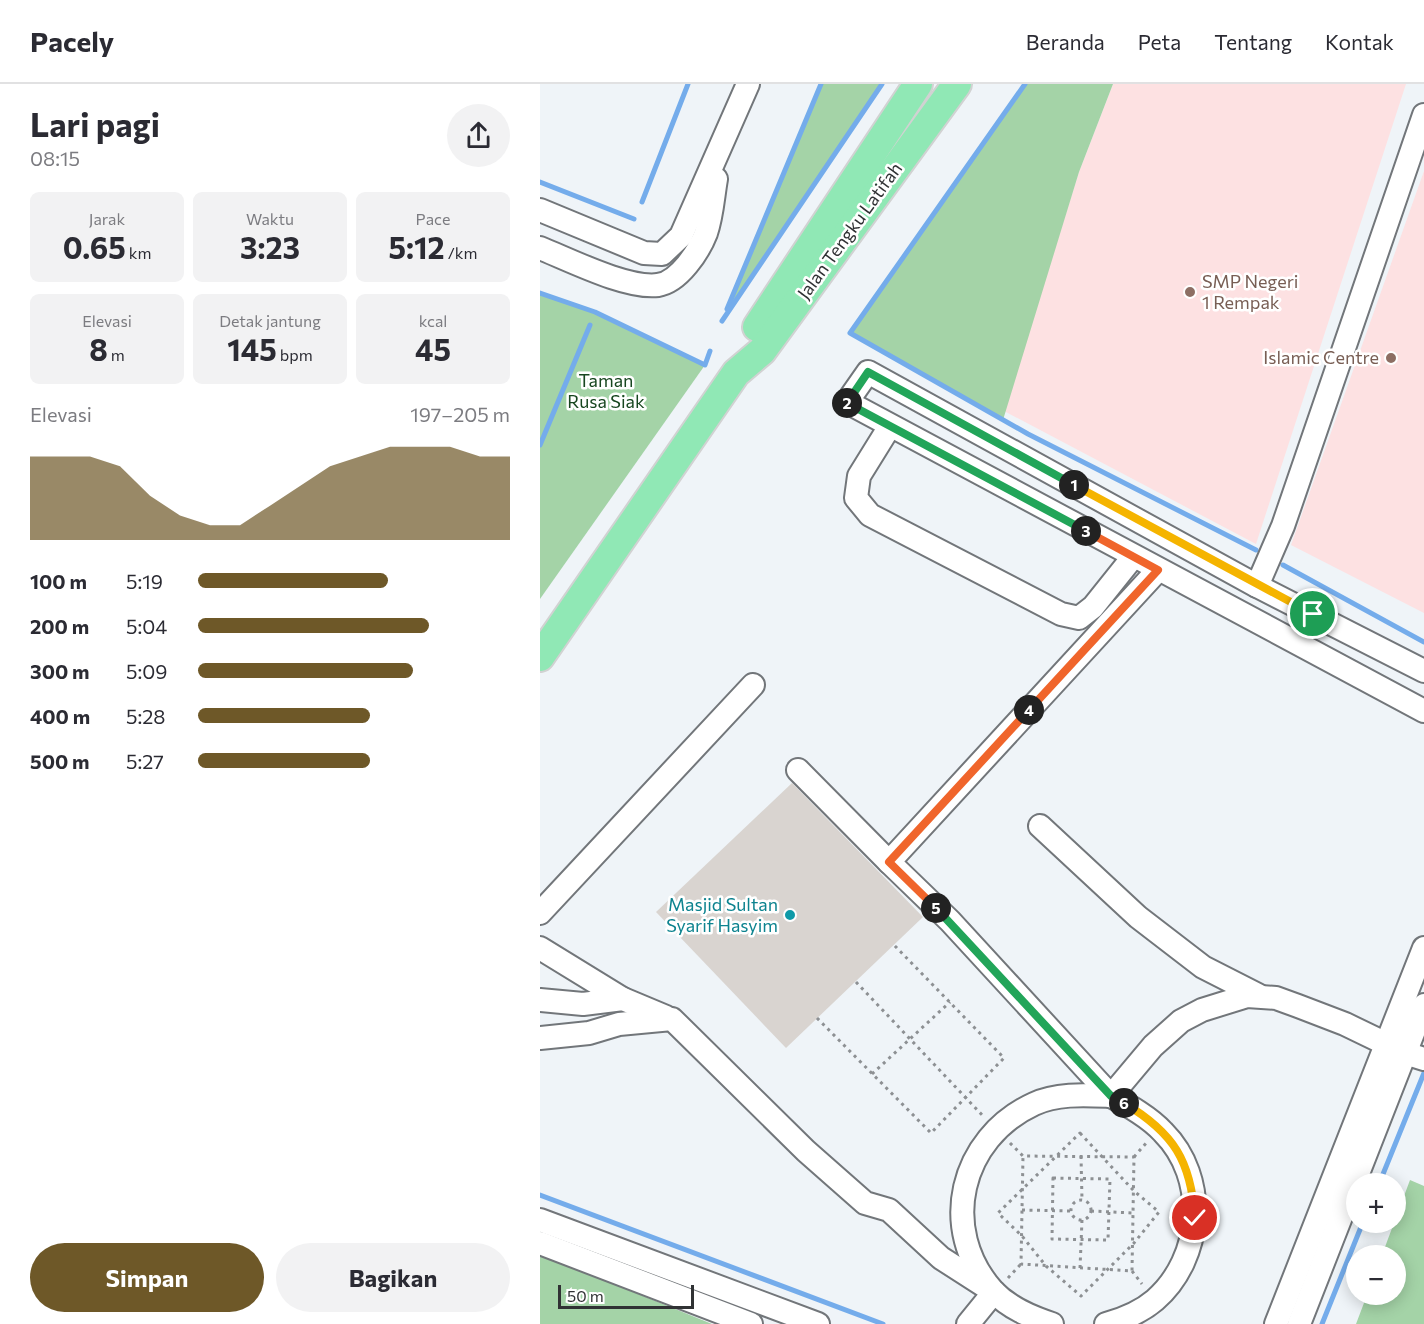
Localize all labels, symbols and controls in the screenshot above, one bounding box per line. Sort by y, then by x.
text: Pacely [30,24,114,58]
text: Beranda [1026,29,1105,54]
text: Peta [1138,29,1181,54]
text: Tentang [1214,29,1292,54]
text: Kontak [1325,29,1394,54]
text: Lari pagi [30,103,160,144]
button: share [447,104,510,167]
text: 08:15 [30,146,80,170]
street label: Jalan Tengku Latifah [792,158,906,303]
text: Jarak [89,209,125,228]
text: Waktu [246,209,294,228]
text: Pace [416,209,450,228]
text: 0.65 [63,228,126,265]
text: 3:23 [240,228,300,265]
text: 5:12 [389,228,445,265]
text: km [126,243,151,262]
text: /km [445,243,477,262]
place label: SMP Negeri 1 Rempak [1202,270,1299,313]
marker: SMP Negeri 1 Rempak [1183,285,1197,299]
text: Elevasi [82,311,132,330]
text: Detak jantung [219,311,321,330]
text: kcal [419,311,447,330]
text: 8 [89,330,108,367]
text: 145 [227,330,277,367]
text: 45 [415,330,451,367]
text: m [108,345,125,364]
text: bpm [277,345,313,364]
place label: Islamic Centre [1263,346,1379,368]
marker: Islamic Centre [1384,351,1398,365]
park label: Taman Rusa Siak [567,369,645,412]
pin: 2 [832,388,862,418]
text: 2 [842,393,852,412]
text: Elevasi [30,402,92,426]
text: 197–205 m [410,402,510,426]
pin: 1 [1059,470,1089,500]
text: 1 [1070,475,1078,494]
pin: 3 [1071,516,1101,546]
text: 3 [1081,521,1091,540]
text: 100 m [30,569,87,593]
text: 5:19 [126,569,163,593]
pin [1287,588,1338,639]
icon: arrive [1296,597,1329,630]
text: 200 m [30,614,89,638]
text: 5:04 [126,614,167,638]
text: 300 m [30,659,90,683]
text: 5:09 [126,659,167,683]
pin: 4 [1014,695,1044,725]
text: 4 [1024,700,1034,719]
text: 400 m [30,704,90,728]
text: 5:28 [126,704,165,728]
text: 500 m [30,749,90,773]
text: 5:27 [126,749,164,773]
place label: Masjid Sultan Syarif Hasyim [666,893,778,936]
pin: 5 [921,893,951,923]
text: 5 [931,898,941,917]
marker: Masjid Sultan Syarif Hasyim [783,908,797,922]
pin: 6 [1109,1088,1139,1118]
text: 6 [1119,1093,1129,1112]
map controls [1346,1173,1406,1305]
button: + [1346,1173,1406,1233]
pin [1169,1192,1220,1243]
icon: check [1178,1201,1211,1234]
button: Simpan [30,1243,264,1312]
button: Bagikan [276,1243,510,1312]
button: − [1346,1245,1406,1305]
scale bar [558,1282,694,1310]
text: 50 m [567,1286,604,1305]

